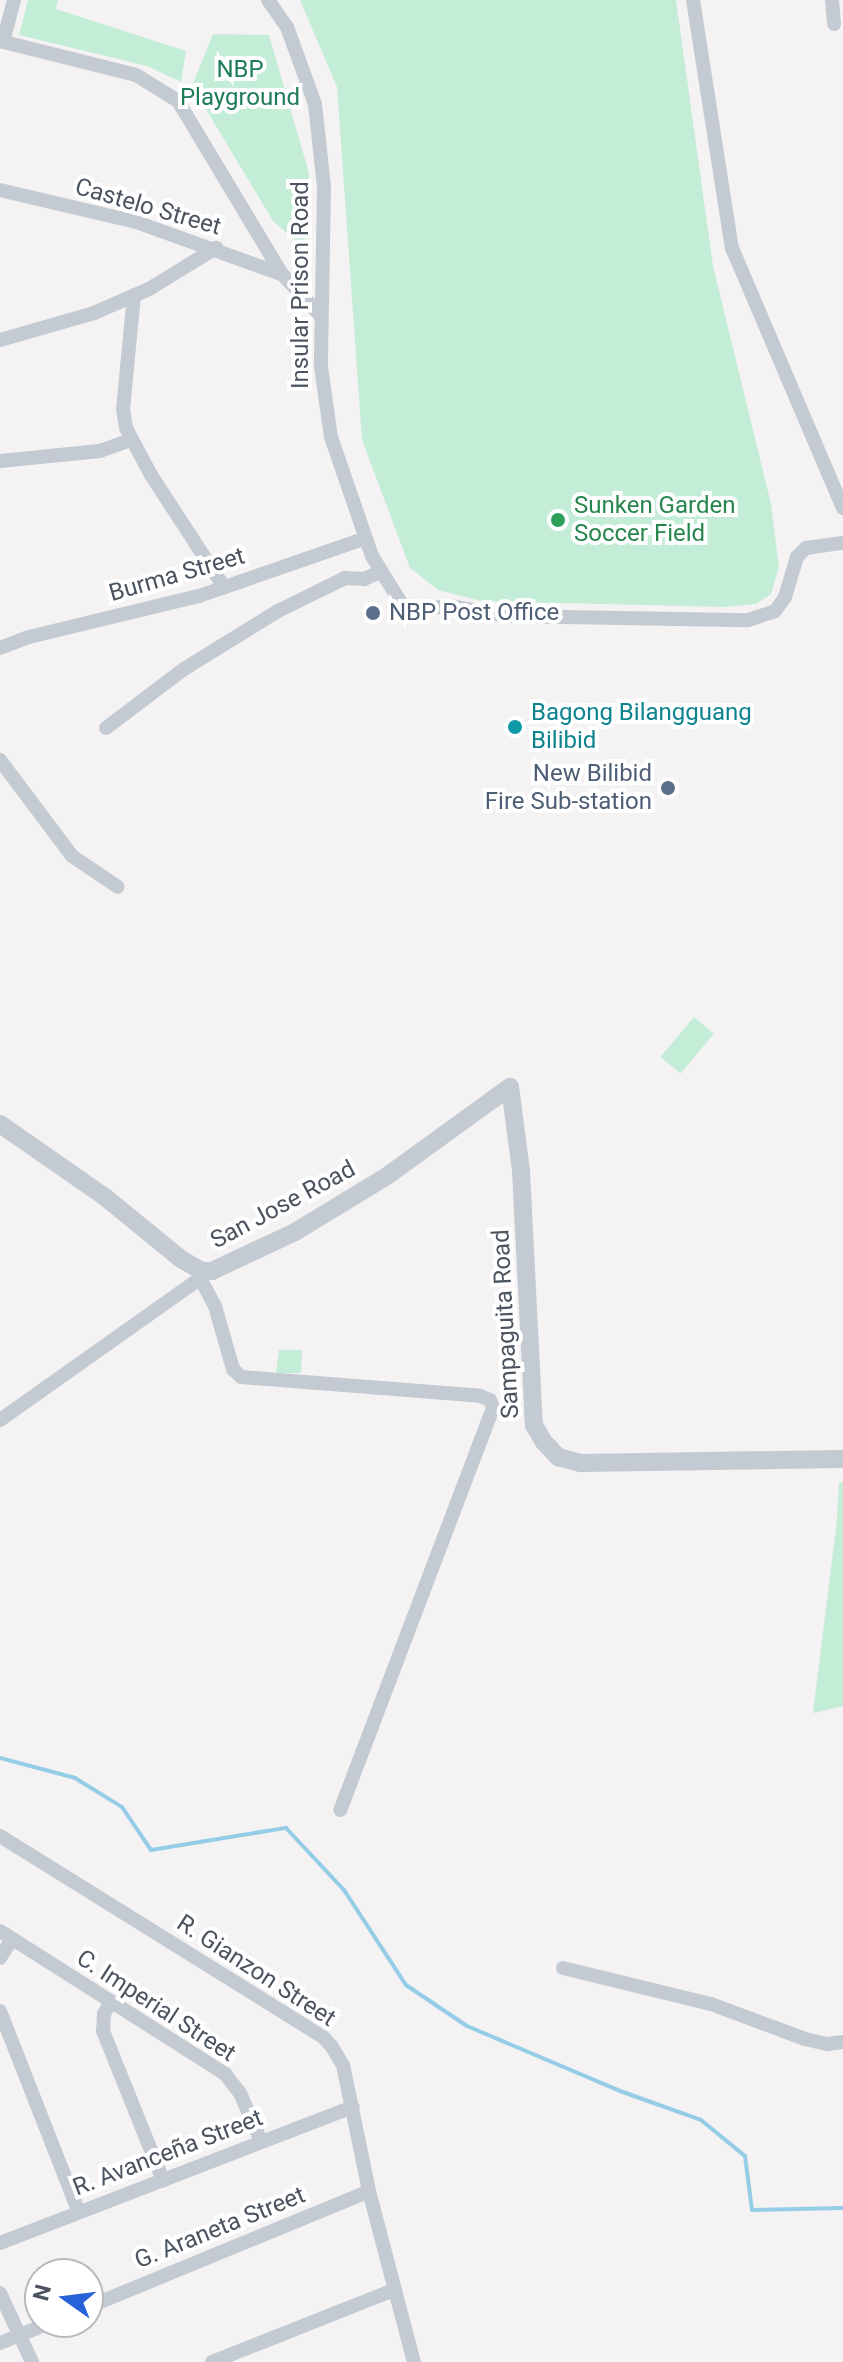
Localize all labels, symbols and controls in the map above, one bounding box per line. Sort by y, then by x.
park label: NBP Playground [180,56,300,112]
street label: Castelo Street [72,172,224,242]
street label: Insular Prison Road [287,181,315,389]
place label: Sunken Garden Soccer Field [574,492,735,548]
marker: Sunken Garden Soccer Field [549,511,567,529]
street label: Burma Street [106,542,248,608]
place label: NBP Post Office [389,599,559,627]
marker: NBP Post Office [364,604,382,622]
place label: Bagong Bilangguang Bilibid [531,699,752,755]
marker: Bagong Bilangguang Bilibid [506,718,524,736]
place label: New Bilibid Fire Sub-station [485,760,652,816]
marker: New Bilibid Fire Sub-station [659,779,677,797]
street label: San Jose Road [206,1155,360,1255]
street label: Sampaguita Road [487,1229,525,1419]
street label: R. Gianzon Street [171,1909,341,2033]
street label: C. Imperial Street [71,1944,241,2068]
street label: R. Avanceña Street [69,2104,267,2202]
street label: G. Araneta Street [131,2181,309,2275]
north arrow [24,2258,104,2338]
text: N [28,2282,56,2303]

